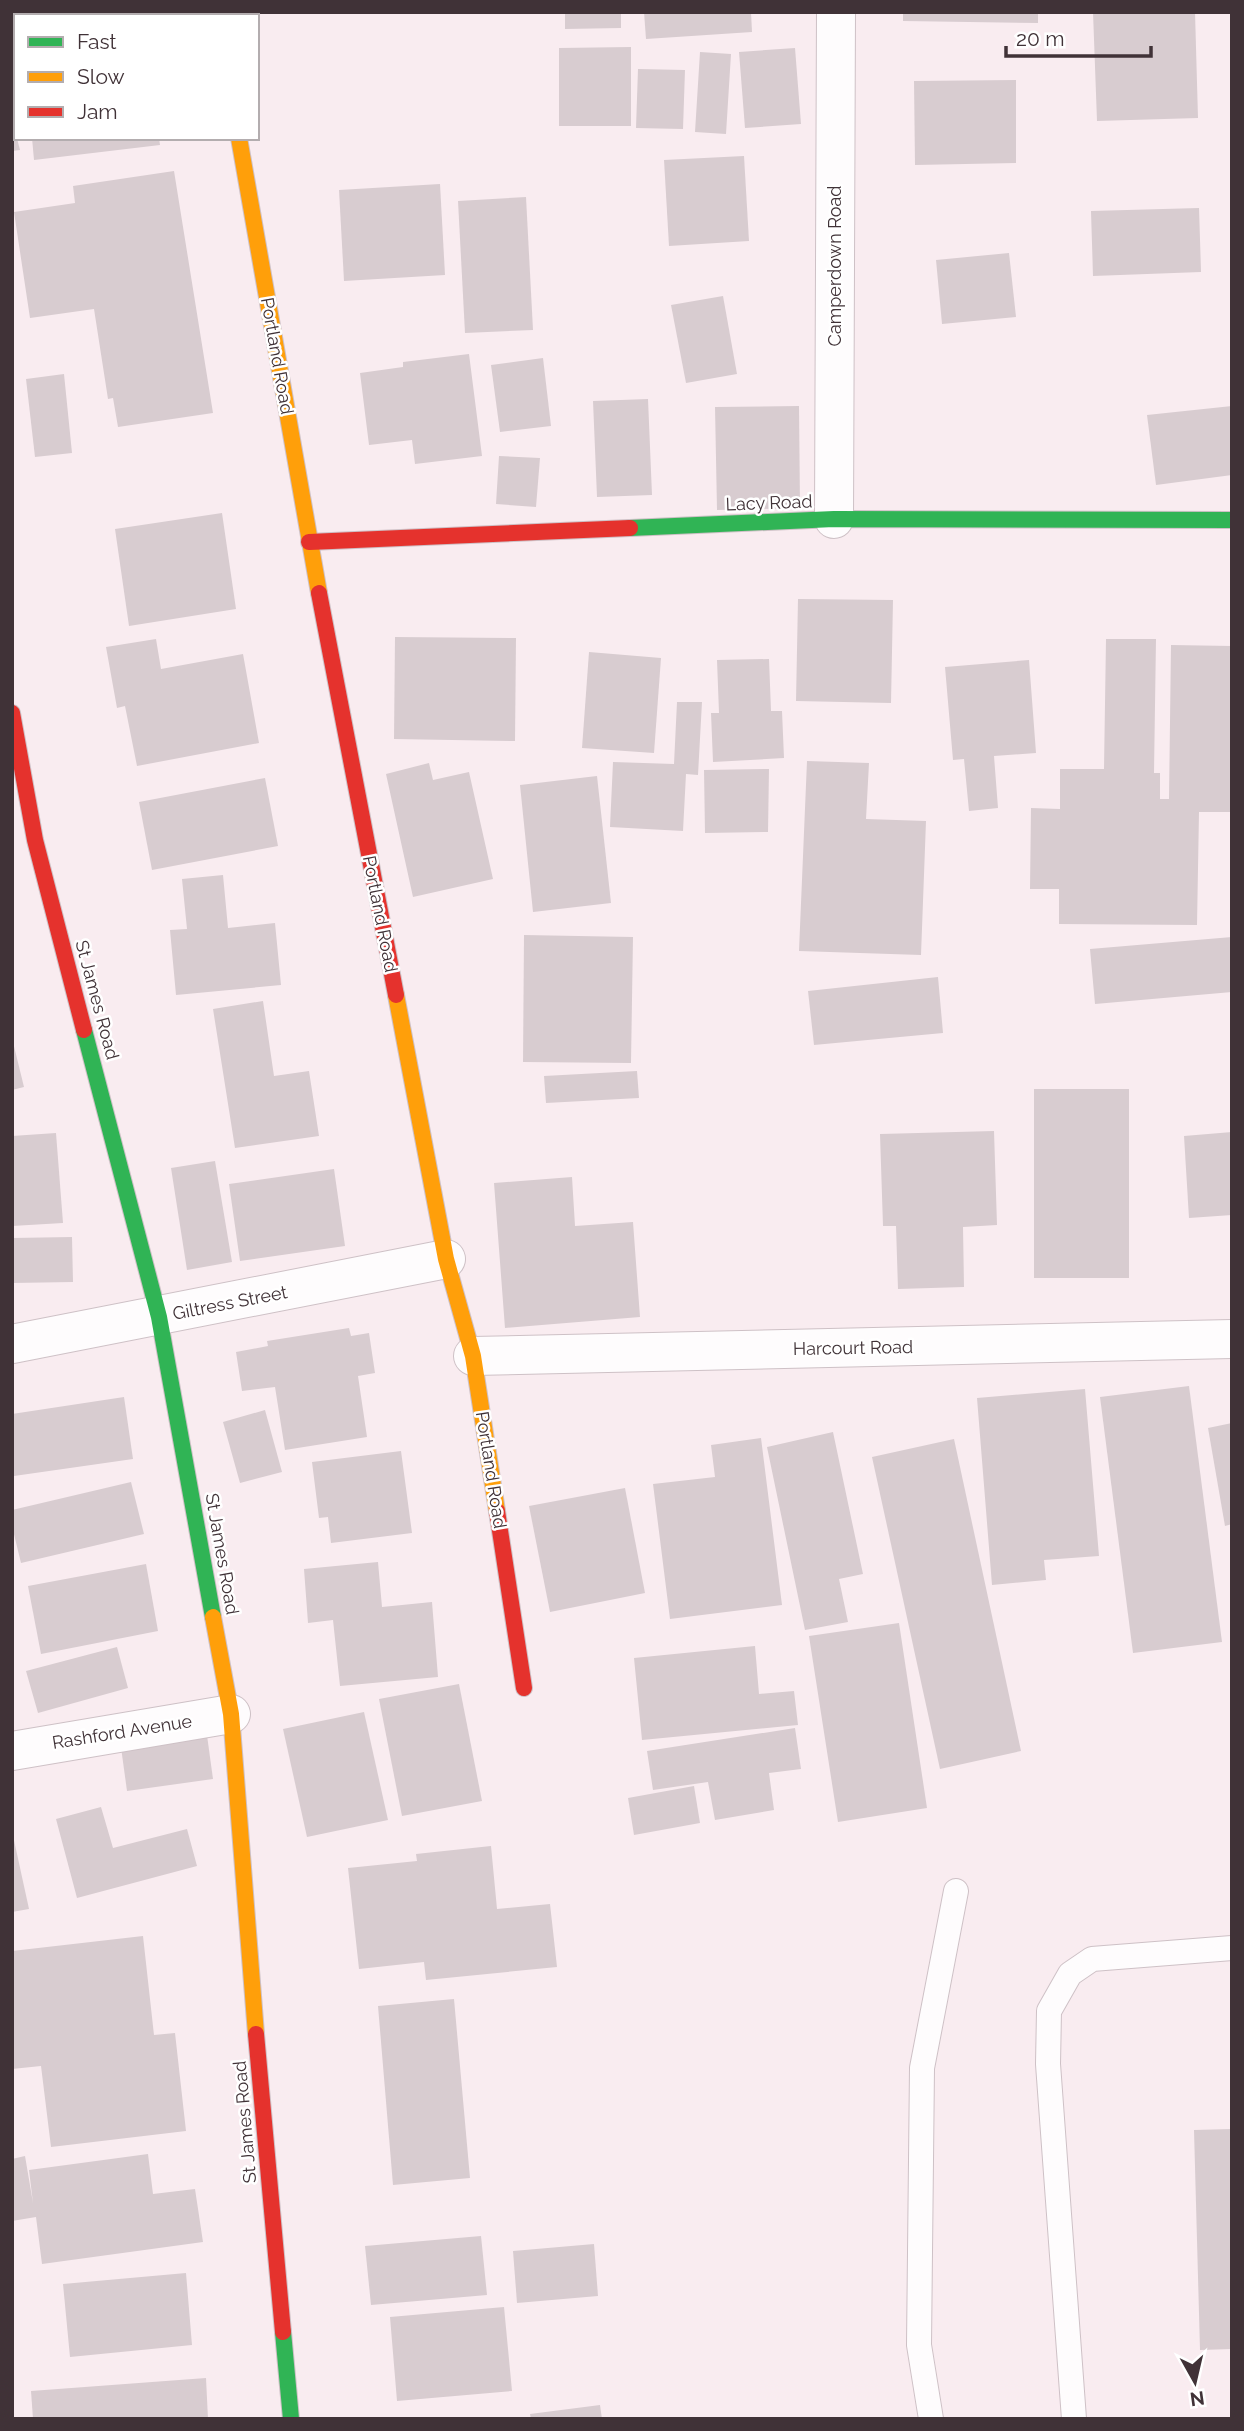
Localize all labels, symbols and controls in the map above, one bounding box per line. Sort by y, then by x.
legend [14,14,259,140]
scale bar [1006,14,1151,58]
text: 20 m [1016,26,1064,51]
text: Fast [77,29,117,54]
text: Slow [77,64,125,89]
text: Jam [77,99,118,124]
street label: Camperdown Road [824,186,845,346]
street label: Portland Road [257,296,298,416]
street label: Lacy Road [725,490,813,515]
street label: Portland Road [359,854,402,974]
street label: St James Road [71,938,124,1062]
street label: Giltress Street [171,1281,289,1324]
street label: Harcourt Road [793,1336,913,1359]
street label: Portland Road [472,1410,511,1530]
street label: St James Road [201,1492,243,1616]
street label: Rashford Avenue [50,1710,194,1753]
street label: St James Road [229,2060,260,2184]
north arrow [1160,2347,1230,2417]
text: N [1189,2387,1206,2411]

